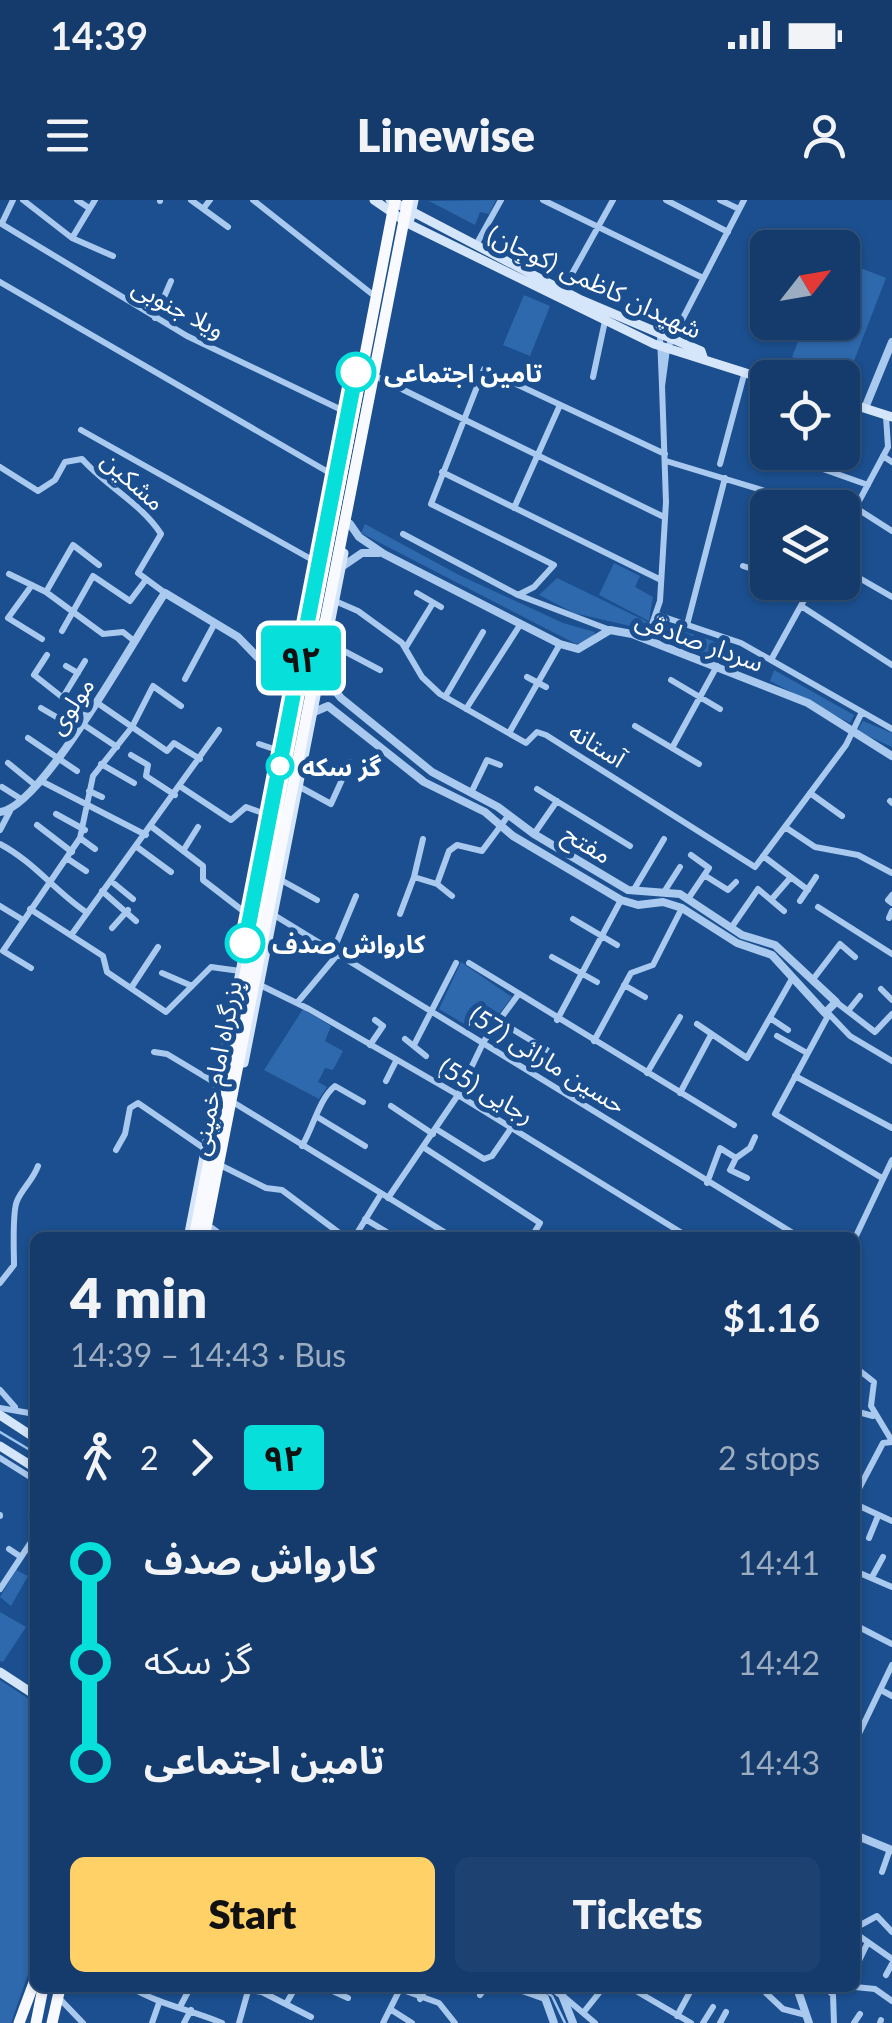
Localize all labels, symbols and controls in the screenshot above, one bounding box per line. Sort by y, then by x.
text: 14:39 [50,12,148,58]
icon: menu [40,108,95,163]
text: Linewise [357,108,535,162]
icon: person [797,108,852,163]
street label: شهیدان کاظمی (کوجان) [483,218,707,345]
north arrow [750,230,860,340]
map controls [750,230,860,600]
street label: ویلا جنوبی [127,270,230,345]
marker: تامین اجتماعی [337,353,375,391]
place label: تامین اجتماعی [384,357,542,388]
button: locate [750,360,860,470]
street label: مشکین [96,444,172,517]
button: layers [750,490,860,600]
street label: سردار صادقی [632,603,768,678]
line badge: ۹۲ [256,626,346,690]
text: ۹۲ [281,637,321,679]
street label: مولوی [40,671,101,740]
street label: آستانه [564,715,633,774]
place label: گز سکه [302,751,382,782]
marker: گز سکه [267,753,293,779]
street label: مفتح [556,817,618,873]
marker: کارواش صدف [226,924,264,962]
place label: کارواش صدف [272,928,426,959]
street label: بزرگراه امام خمینی [183,978,253,1159]
street label: حسین مارانی (57) [464,999,632,1120]
street label: رجایی (55) [434,1051,540,1130]
text: 4 min [70,1264,207,1330]
text: $1.16 [723,1294,820,1340]
text: 14:39 – 14:43 · Bus [70,1335,346,1374]
icon: walk [70,1430,125,1485]
icon: forward [174,1430,229,1485]
text: ۹۲ [264,1436,304,1478]
text: 2 [140,1438,159,1477]
text: 2 stops [718,1438,820,1477]
text: کارواش صدف [144,1536,377,1582]
text: 14:41 [738,1543,820,1582]
text: گز سکه [144,1636,252,1682]
text: 14:42 [738,1643,820,1682]
text: تامین اجتماعی [144,1736,384,1782]
text: 14:43 [738,1743,820,1782]
button: Start [70,1857,435,1972]
button: Tickets [455,1857,820,1972]

